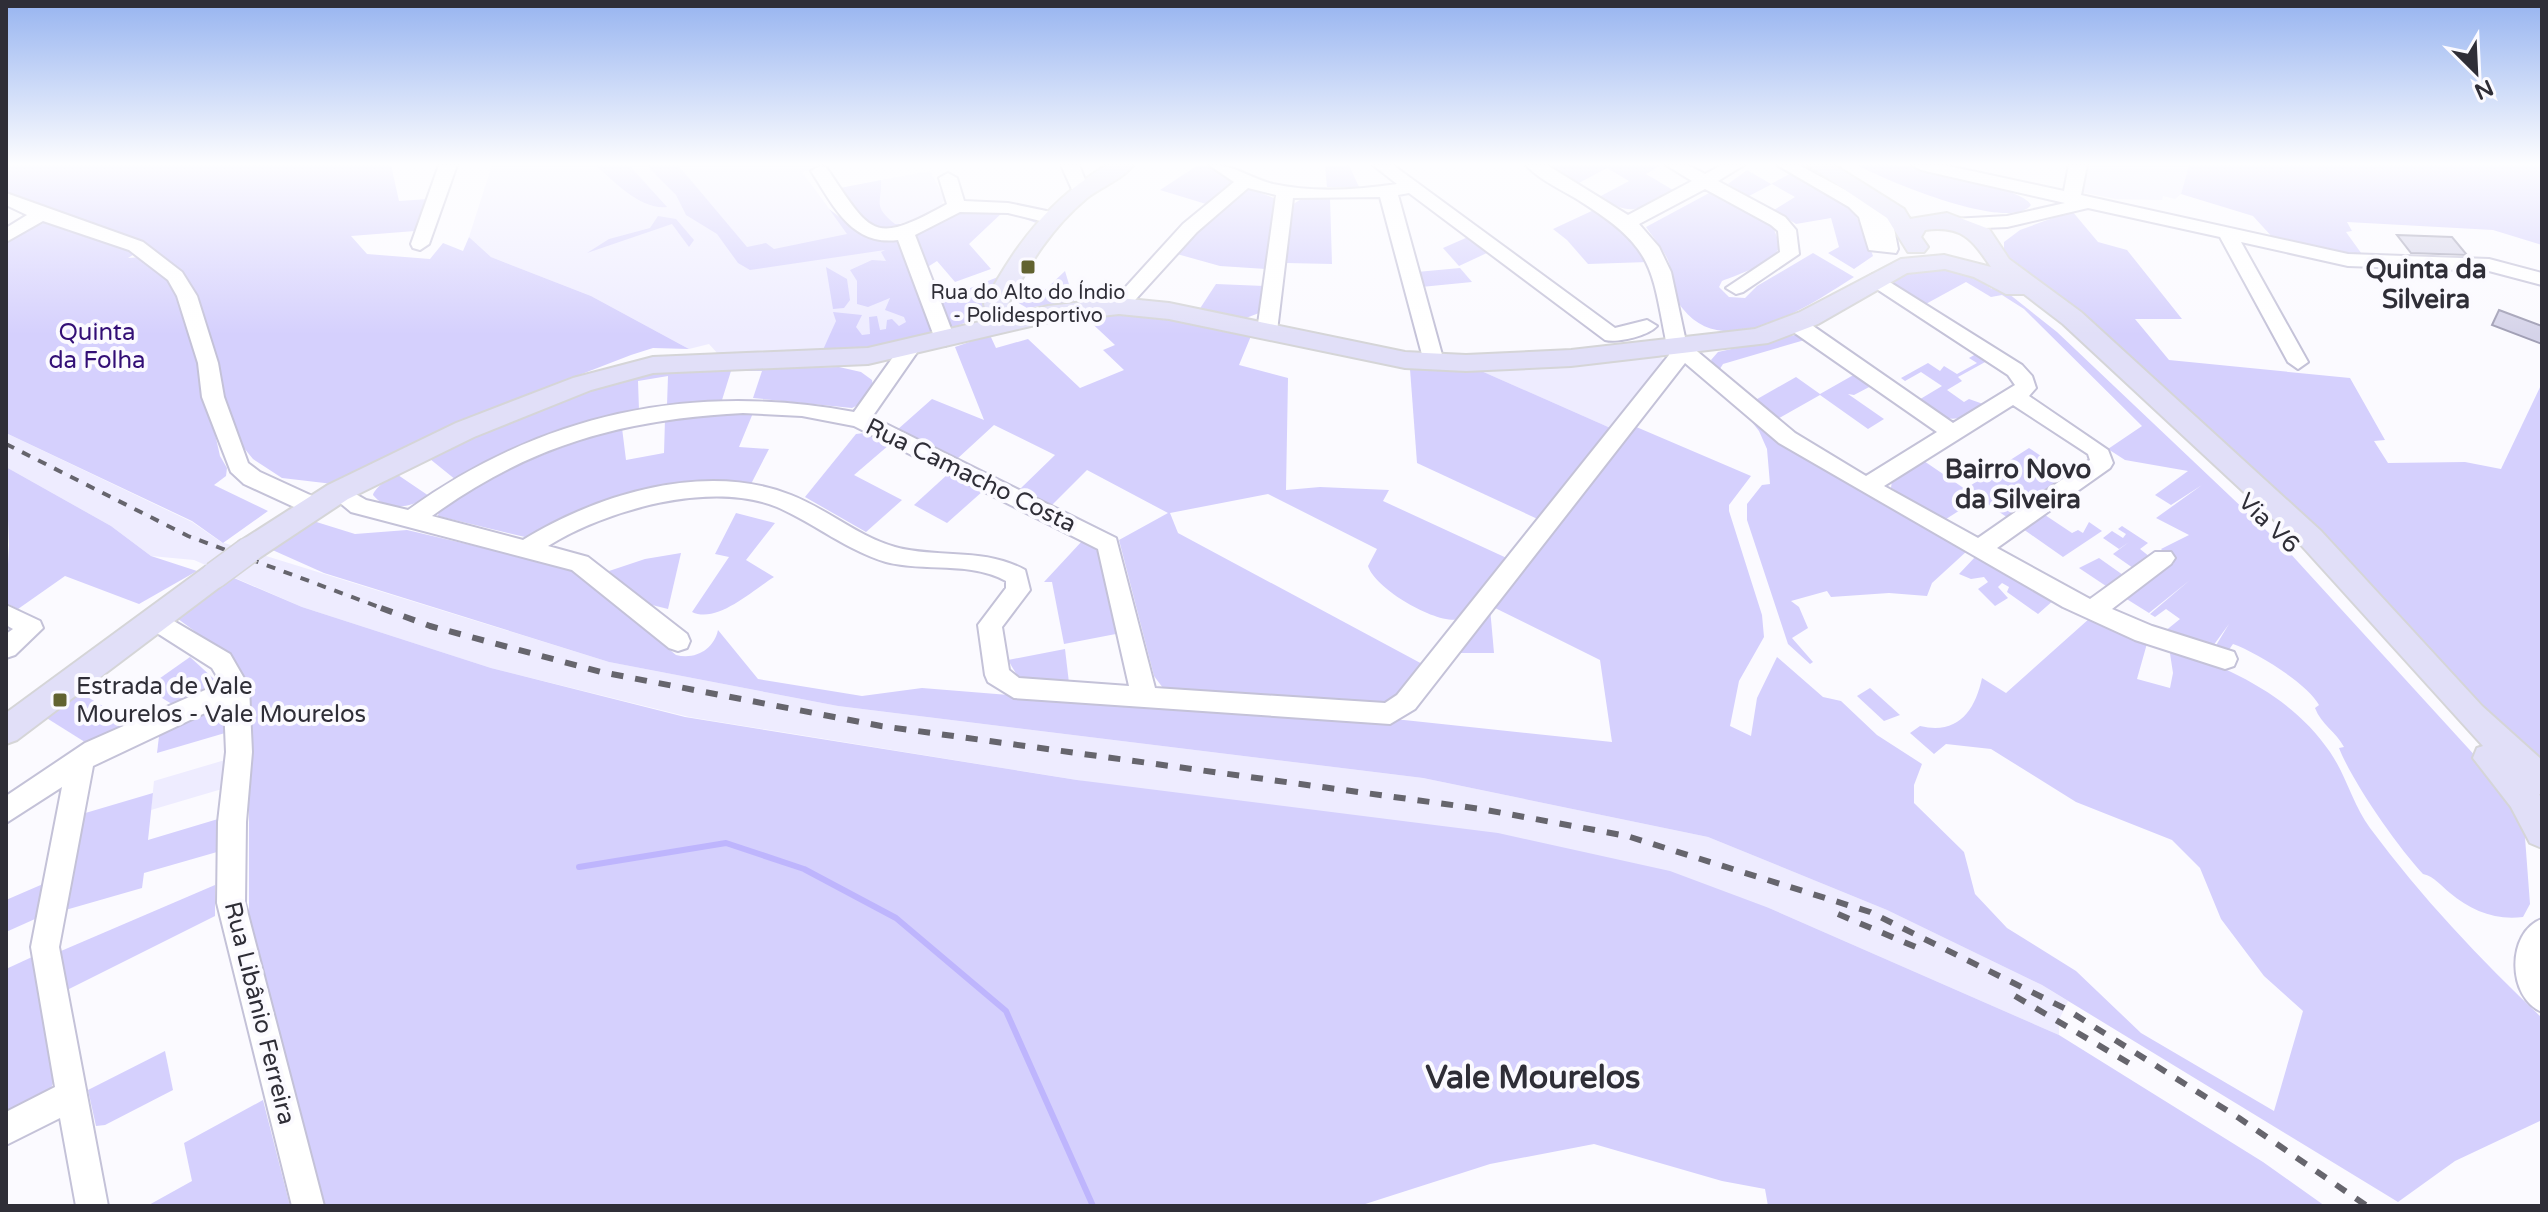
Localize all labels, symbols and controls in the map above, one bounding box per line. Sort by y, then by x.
north arrow [2436,32,2516,112]
text: N [2470,74,2497,105]
district label: Quinta da Silveira [2365,254,2487,315]
marker: Rua do Alto do Índio - Polidesportivo [1019,258,1037,276]
place label: Rua do Alto do Índio - Polidesportivo [931,280,1125,328]
park label: Quinta da Folha [48,318,146,375]
street label: Rua Camacho Costa [861,412,1081,539]
district label: Bairro Novo da Silveira [1945,454,2092,515]
street label: Via V6 [2232,487,2305,559]
place label: Estrada de Vale Mourelos - Vale Mourelos [76,672,366,729]
marker: Estrada de Vale Mourelos - Vale Mourelos [51,691,69,709]
street label: Rua Libânio Ferreira [218,899,301,1128]
district label: Vale Mourelos [1426,1059,1640,1097]

